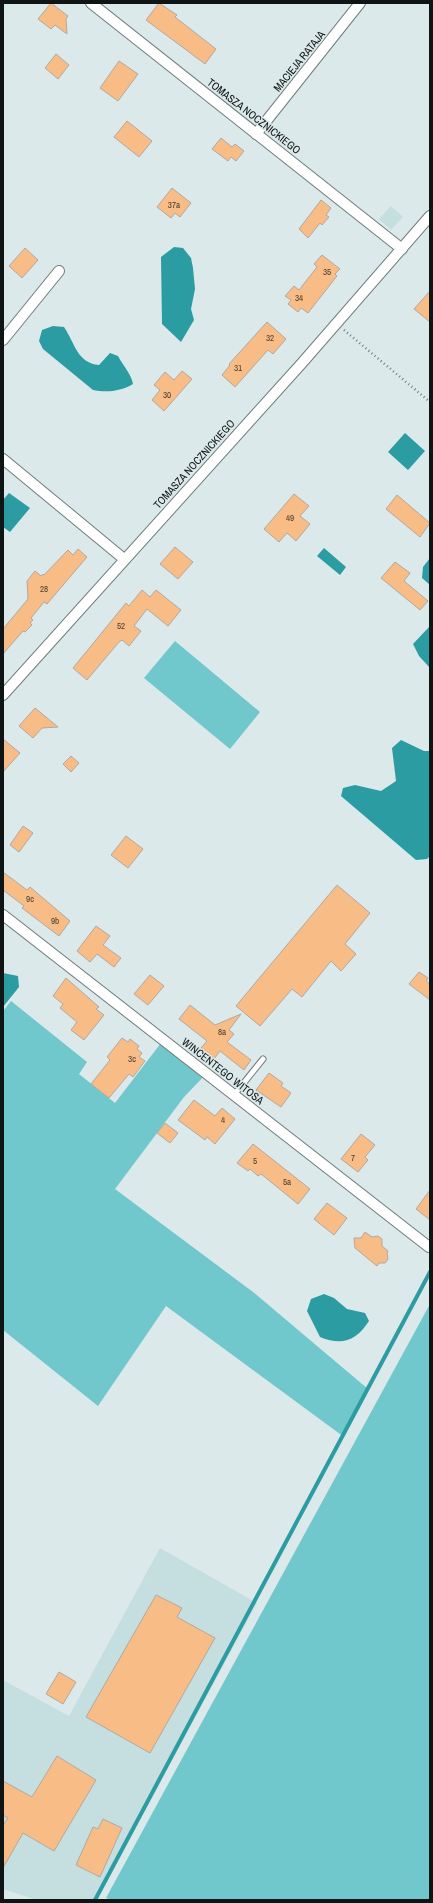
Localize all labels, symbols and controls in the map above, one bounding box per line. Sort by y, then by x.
street label: MACIEJA RATAJA [270,27,328,94]
street label: TOMASZA NOCZNICKIEGO [204,75,304,157]
house number: 37a [168,199,180,211]
house number: 35 [323,266,331,278]
house number: 34 [295,292,303,304]
house number: 32 [266,332,274,344]
house number: 31 [234,362,242,374]
house number: 30 [163,389,171,401]
street label: TOMASZA NOCZNICKIEGO [150,417,238,511]
house number: 49 [286,512,294,524]
house number: 28 [40,583,48,595]
house number: 52 [117,620,125,632]
house number: 9c [26,893,34,905]
house number: 9b [51,915,59,927]
house number: 8a [218,1026,226,1038]
street label: WINCENTEGO WITOSA [179,1035,268,1108]
house number: 3c [128,1053,136,1065]
house number: 4 [221,1114,225,1126]
house number: 7 [351,1152,355,1164]
house number: 5 [253,1155,257,1167]
house number: 5a [283,1176,291,1188]

